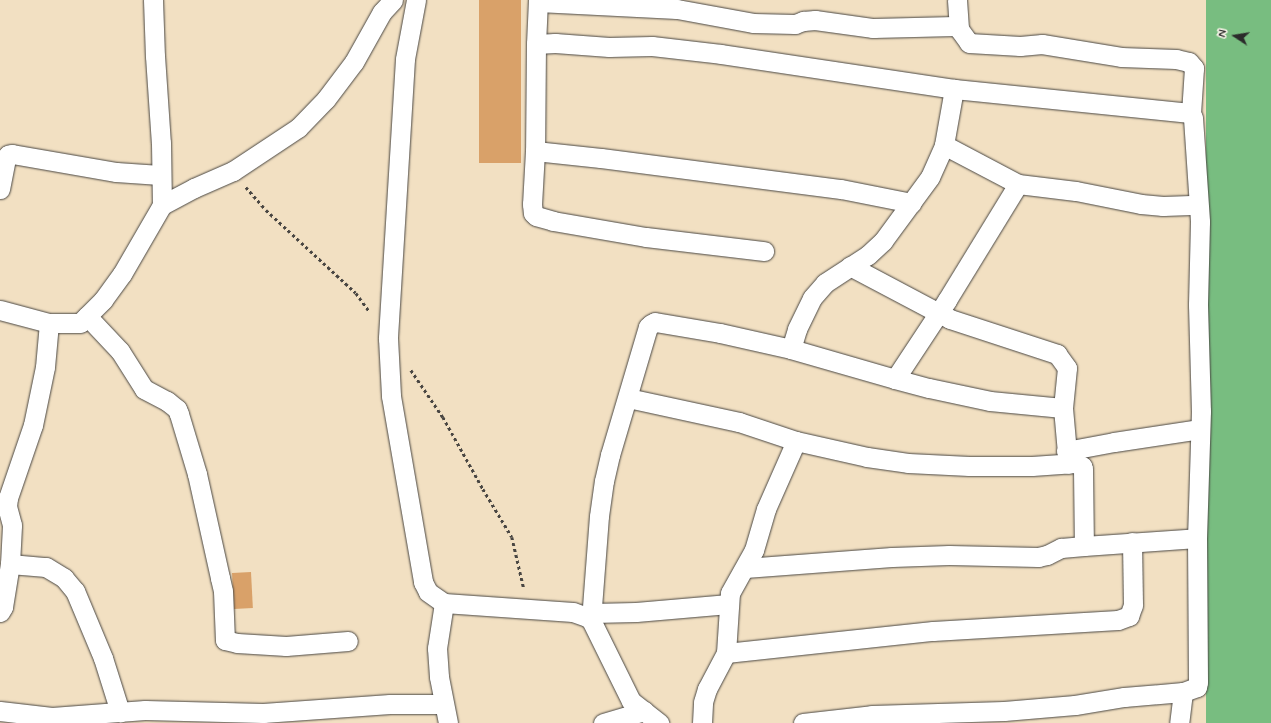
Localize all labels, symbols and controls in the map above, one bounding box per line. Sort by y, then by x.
north arrow [1215,16,1255,56]
text: N [1216,28,1231,39]

